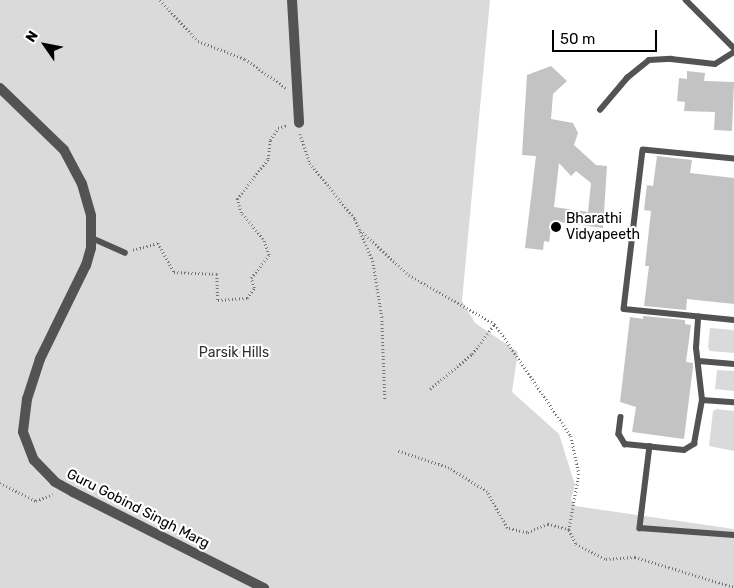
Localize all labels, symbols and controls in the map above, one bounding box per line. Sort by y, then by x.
north arrow [20,20,70,70]
scale bar [554,20,659,52]
text: N [22,28,42,45]
text: 50 m [560,30,595,48]
place label: Bharathi Vidyapeeth [566,211,640,243]
marker: Bharathi Vidyapeeth [550,221,562,233]
park label: Parsik Hills [199,345,269,361]
street label: Guru Gobind Singh Marg [64,466,212,552]

